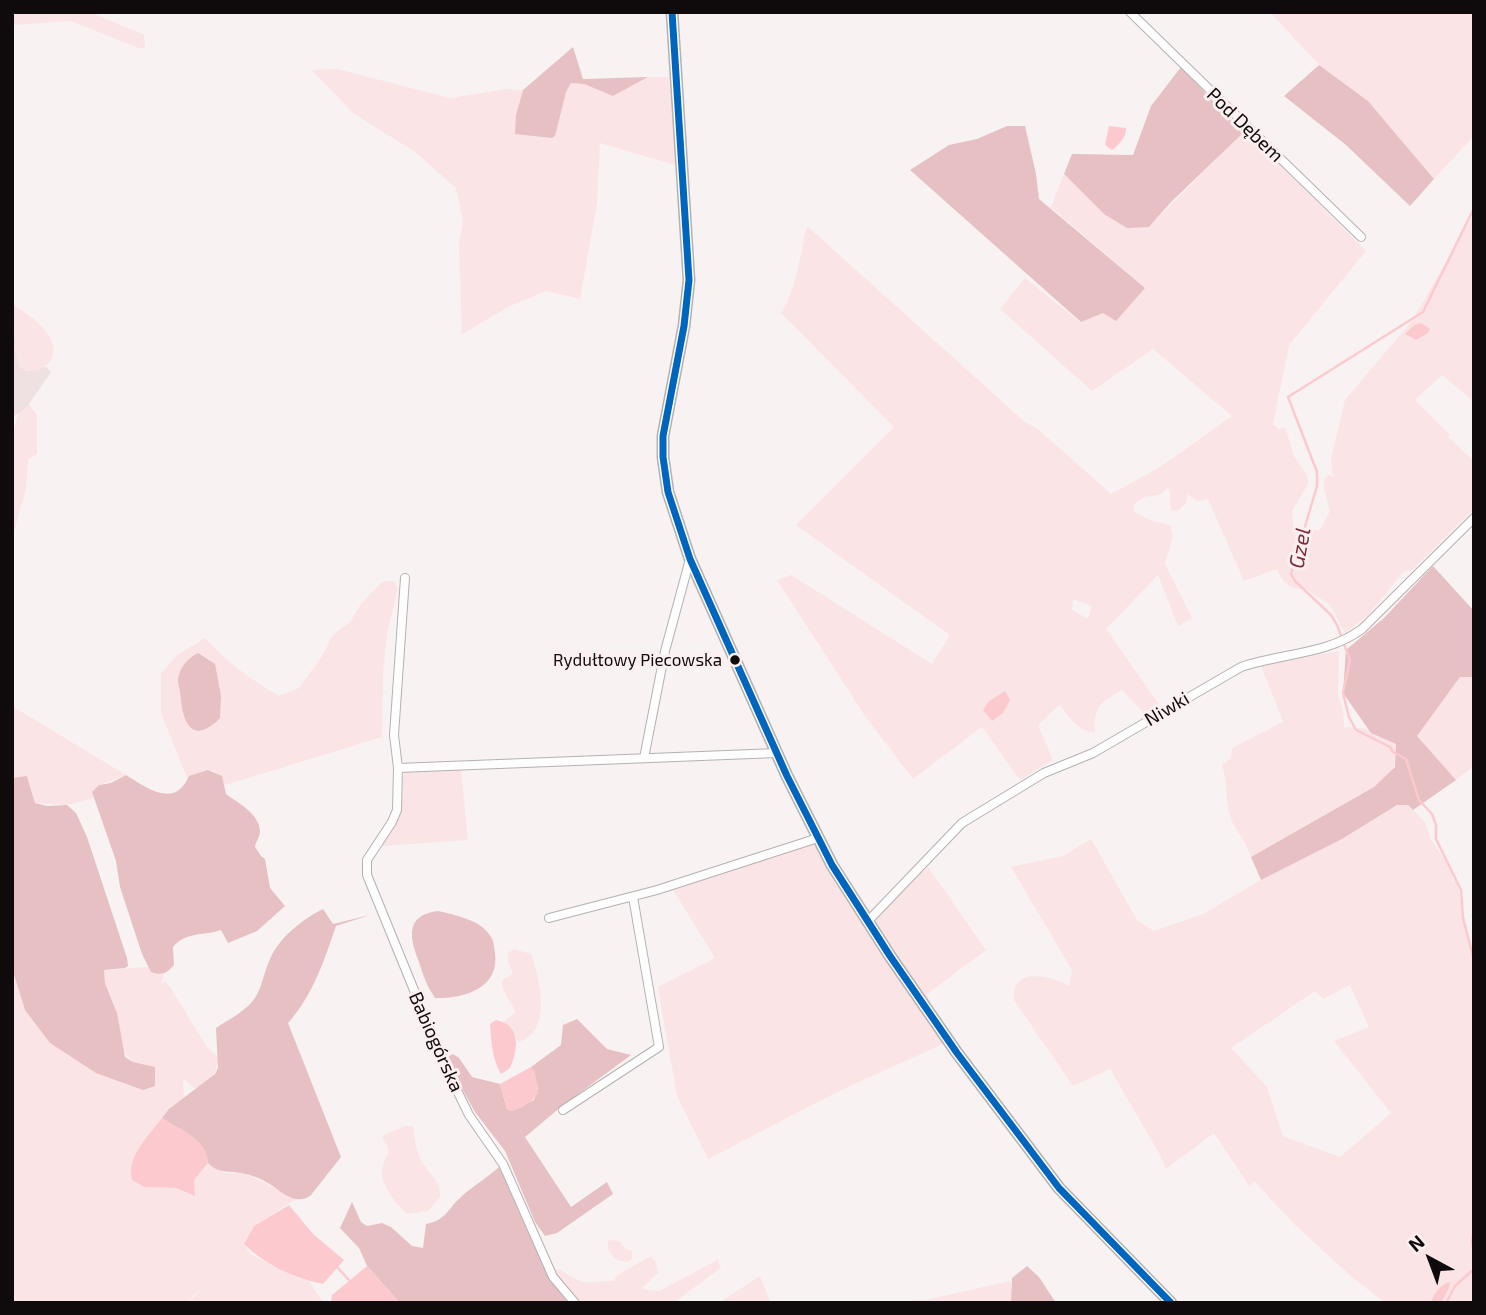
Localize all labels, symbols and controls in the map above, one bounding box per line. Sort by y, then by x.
street label: Pod Dębem [1202,83,1288,167]
water label: Gzel [1284,526,1316,570]
place label: Rydułtowy Piecowska [553,650,722,670]
marker: Rydułtowy Piecowska [728,653,742,667]
street label: Niwki [1140,687,1194,731]
street label: Babiogórska [404,988,468,1096]
north arrow [1395,1224,1465,1294]
text: N [1403,1230,1429,1256]

